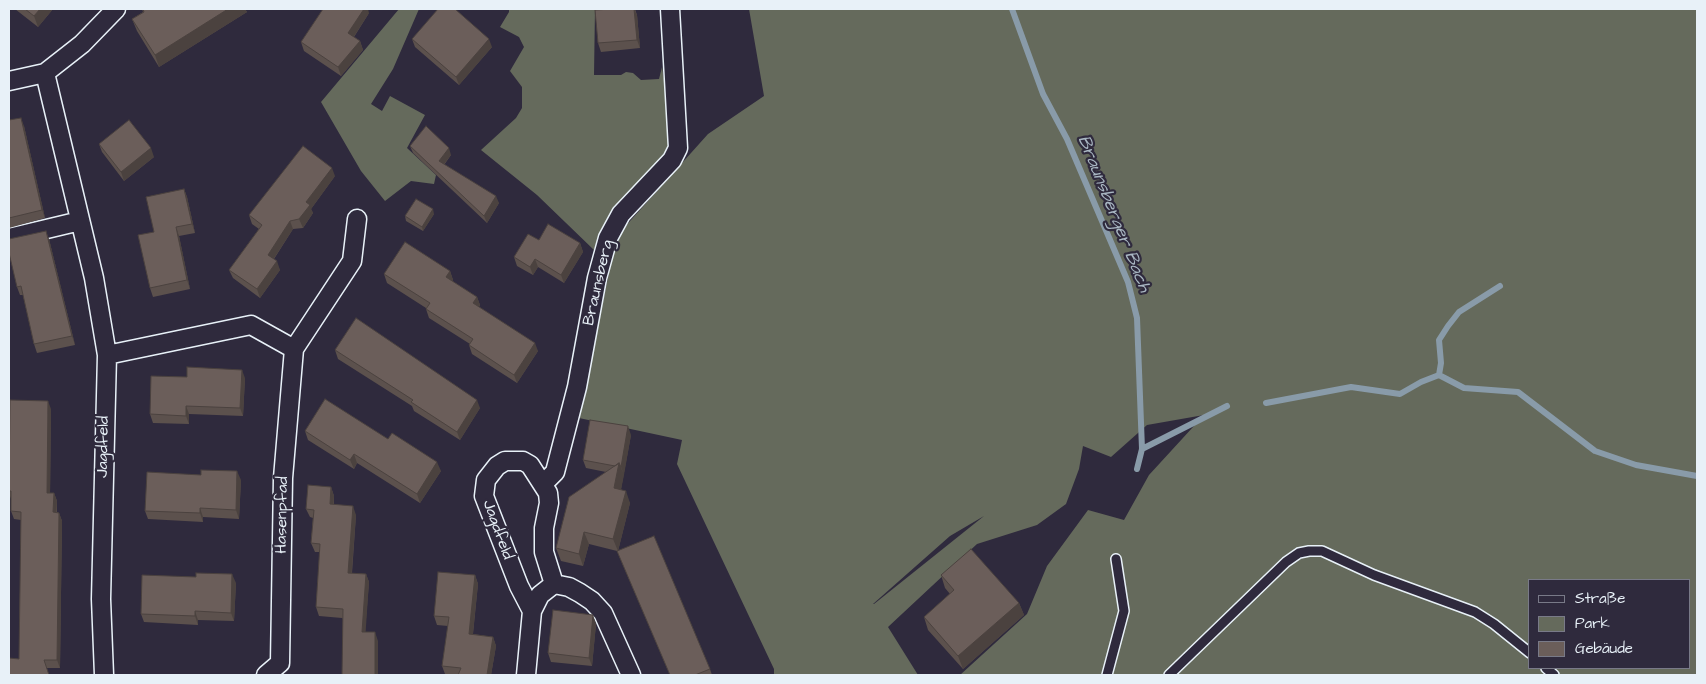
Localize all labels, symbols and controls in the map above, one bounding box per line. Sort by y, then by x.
water label: Braunsberger Bach [1072,132,1154,296]
street label: Braunsberg [580,238,618,328]
street label: Jagdfeld [94,416,114,478]
street label: Hasenpfad [273,476,293,554]
street label: Jagdfeld [477,498,517,562]
legend [1528,579,1691,669]
text: Straße [1575,588,1625,609]
text: Park [1575,613,1610,634]
text: Gebäude [1575,638,1633,659]

